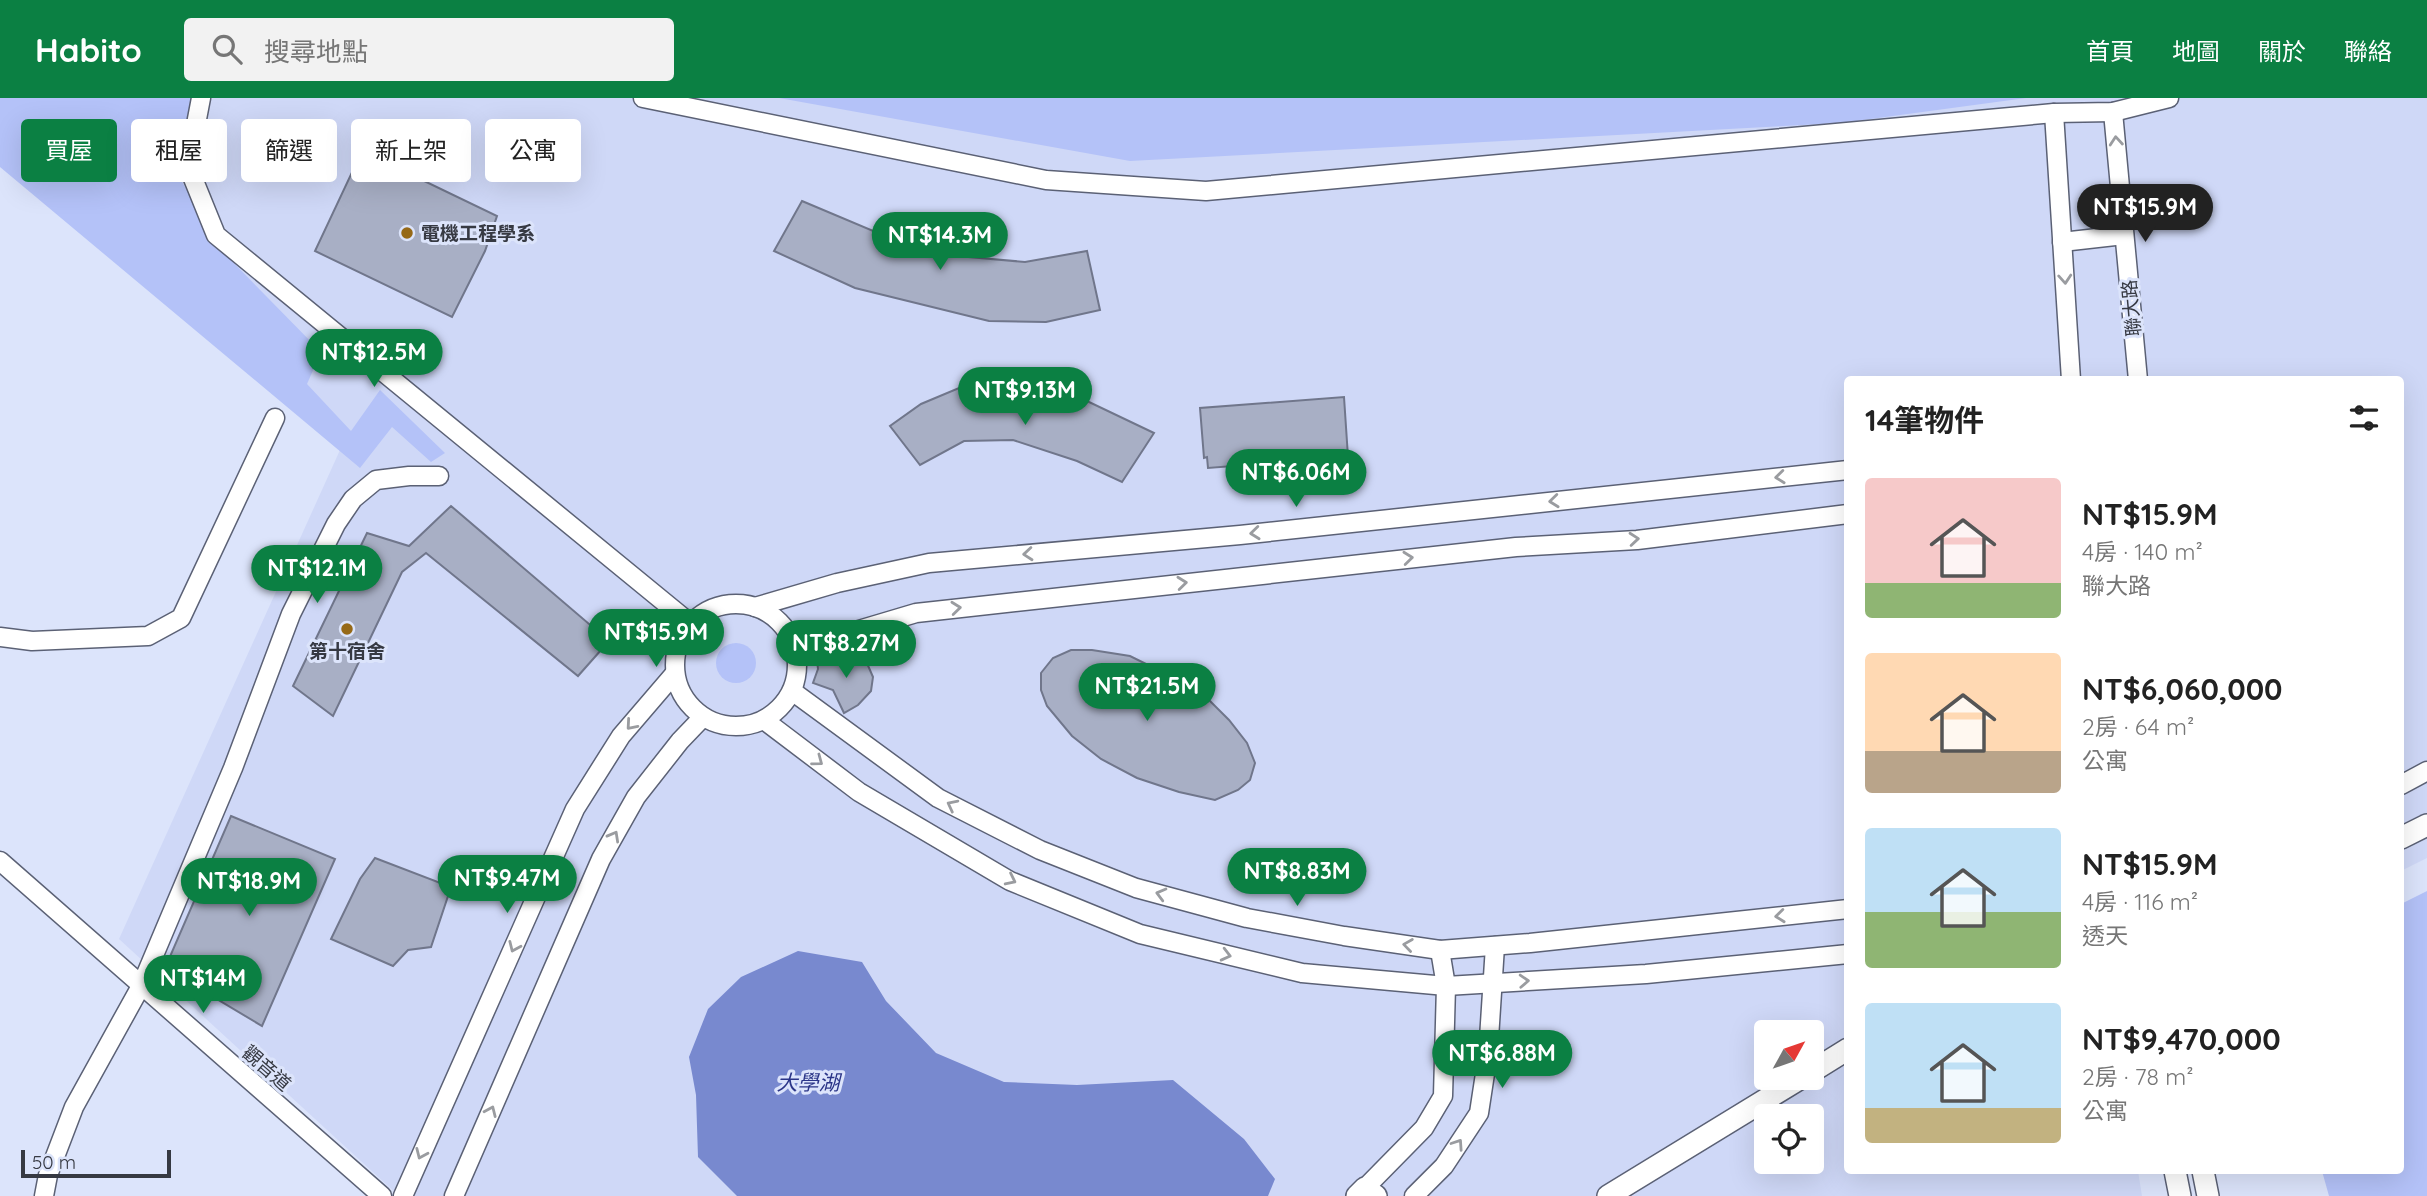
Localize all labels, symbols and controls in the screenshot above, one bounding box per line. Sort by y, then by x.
search box [184,18,674,81]
text: Habito [35,29,142,70]
icon: search [208,30,246,68]
text: 搜尋地點 [264,35,368,68]
text: 首頁 [2086,36,2134,66]
text: 地圖 [2172,36,2220,66]
text: 關於 [2258,36,2306,66]
text: 聯絡 [2344,36,2392,66]
chip: 買屋 [21,119,117,182]
chip: 租屋 [131,119,227,182]
chip: 篩選 [241,119,337,182]
chip: 新上架 [351,119,471,182]
chip: 公寓 [485,119,581,182]
one-way arrow [2109,135,2124,146]
pin: NT$15.9M [2073,184,2217,244]
text: NT$15.9M [2093,192,2197,221]
pin: NT$14.3M [868,212,1012,272]
text: NT$14.3M [888,220,992,249]
place label: 電機工程學系 [421,221,535,245]
marker: 電機工程學系 [399,225,415,241]
one-way arrow [2057,273,2072,284]
street label: 聯大路 [2117,279,2145,337]
pin: NT$12.5M [302,330,446,389]
text: NT$12.5M [322,337,426,366]
pin: NT$9.13M [953,368,1097,427]
text: NT$9.13M [974,375,1076,404]
icon: filters [2345,399,2383,437]
text: 14筆物件 [1865,401,1984,439]
pin: NT$6.06M [1224,450,1368,509]
text: NT$6.06M [1241,457,1351,486]
one-way arrow [1774,470,1786,485]
one-way arrow [1548,494,1560,509]
text: NT$15.9M [2082,495,2218,533]
icon: home [1921,506,2005,590]
one-way arrow [1249,525,1260,540]
one-way arrow [1629,532,1640,547]
text: 4房 · 140 m² [2082,537,2203,566]
pin: NT$12.1M [245,546,389,605]
one-way arrow [1022,546,1033,561]
one-way arrow [1402,551,1414,566]
text: NT$12.1M [267,553,367,582]
text: 聯大路 [2082,571,2151,600]
one-way arrow [1176,576,1187,591]
one-way arrow [950,601,961,616]
pin: NT$15.9M [584,610,728,669]
text: NT$15.9M [604,617,708,646]
pin: NT$8.27M [774,620,918,680]
marker: 第十宿舍 [339,621,355,637]
text: NT$8.27M [792,628,900,657]
place label: 第十宿舍 [309,639,385,663]
pin: NT$21.5M [1075,664,1219,723]
text: NT$6,060,000 [2082,670,2283,708]
text: NT$21.5M [1095,671,1199,700]
icon: home [1921,681,2005,765]
text: 2房 · 64 m² [2082,712,2194,741]
one-way arrow [627,716,639,729]
text: 公寓 [2082,746,2128,775]
one-way arrow [810,753,823,766]
one-way arrow [947,800,959,814]
one-way arrow [606,831,619,844]
text: NT$15.9M [2082,845,2218,883]
pin: NT$8.83M [1225,848,1369,908]
pin: NT$9.47M [435,856,579,915]
text: NT$8.83M [1243,856,1351,885]
icon: home [1921,856,2005,940]
pin: NT$18.9M [177,858,321,918]
text: NT$9.47M [454,863,560,892]
text: NT$18.9M [197,866,301,895]
one-way arrow [1004,872,1016,886]
text: 4房 · 116 m² [2082,887,2198,916]
one-way arrow [1155,888,1167,903]
one-way arrow [1774,908,1785,923]
text: 透天 [2082,921,2128,950]
one-way arrow [1402,938,1414,953]
one-way arrow [508,939,522,952]
one-way arrow [1220,947,1232,961]
pin: NT$14M [146,956,260,1015]
text: NT$14M [160,963,246,992]
one-way arrow [1519,974,1530,989]
north arrow [1754,1020,1824,1090]
map controls [1754,1020,1824,1174]
text: NT$9,470,000 [2082,1020,2281,1058]
pin: NT$6.88M [1430,1030,1574,1090]
icon: home [1921,1031,2005,1115]
text: NT$6.88M [1448,1038,1556,1067]
street label: 觀音道 [238,1040,296,1096]
text: 2房 · 78 m² [2082,1062,2194,1091]
water label: 大學湖 [777,1069,842,1095]
text: 公寓 [2082,1096,2128,1125]
button: locate [1754,1104,1824,1174]
one-way arrow [483,1106,497,1118]
one-way arrow [1450,1139,1462,1152]
scale bar [21,1147,172,1179]
one-way arrow [415,1147,429,1160]
text: 50 m [32,1150,76,1174]

